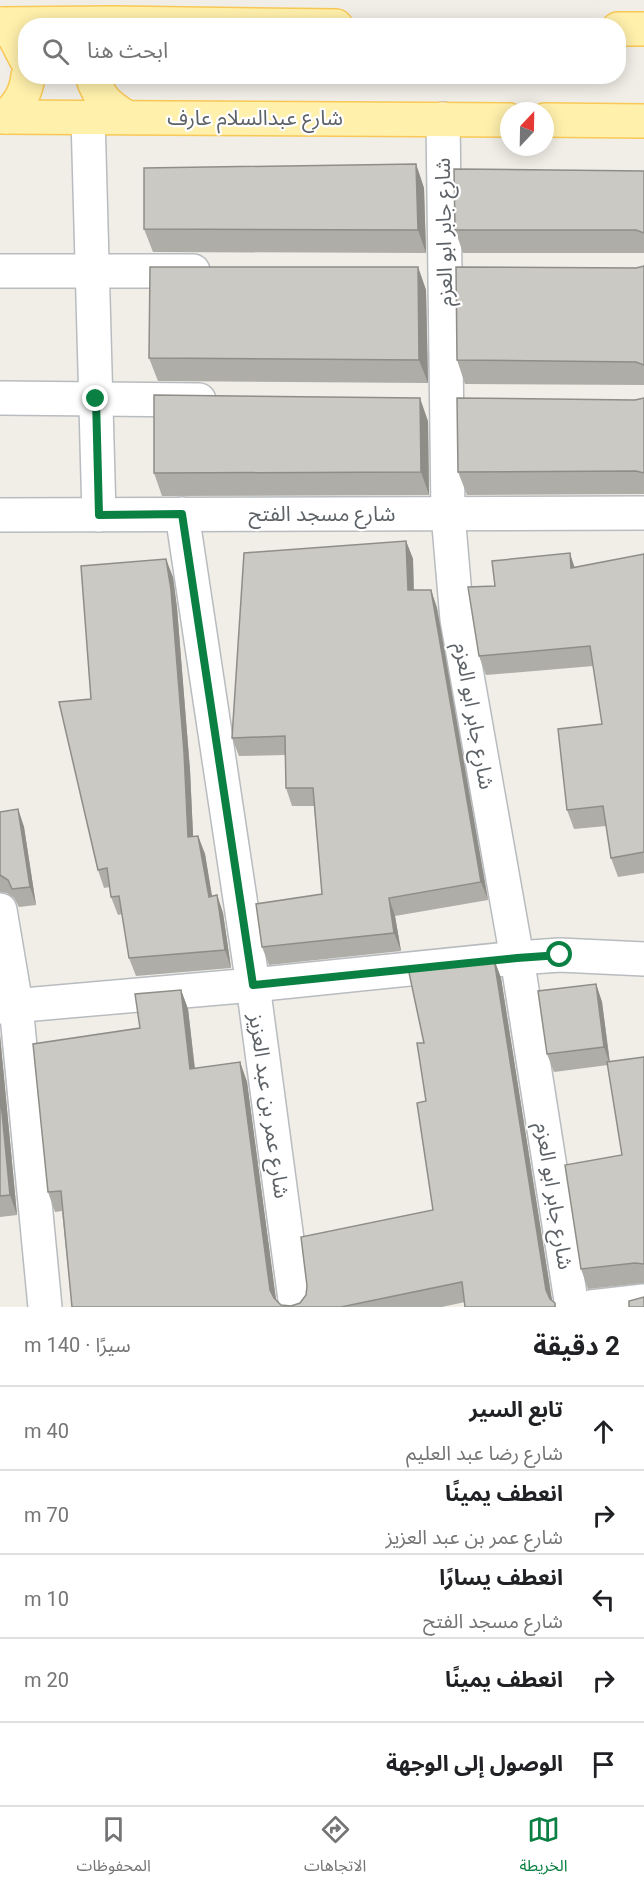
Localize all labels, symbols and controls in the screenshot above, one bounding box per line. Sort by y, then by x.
search box [18,18,626,84]
icon: search [39,35,72,68]
text: ابحث هنا [87,38,168,63]
north arrow [500,102,554,156]
street label: شارع عبدالسلام عارف [167,106,343,134]
street label: شارع جابر ابو العزم [431,157,461,307]
route end [82,385,108,411]
street label: شارع مسجد الفتح [248,502,396,529]
street label: شارع جابر ابو العزم [445,641,499,792]
route start [546,941,572,967]
street label: شارع عمر بن عبد العزيز [241,1011,294,1200]
street label: شارع جابر ابو العزم [527,1121,577,1272]
text: 2 دقيقة [533,1331,620,1361]
text: سيرًا · 140 m [24,1333,131,1357]
text: تابع السير [469,1397,563,1422]
icon: ahead [587,1415,620,1448]
text: 40 m [24,1419,69,1443]
text: شارع رضا عبد العليم [406,1441,563,1465]
text: انعطف يمينًا [445,1481,563,1506]
icon: right [587,1499,620,1532]
text: 70 m [24,1503,69,1527]
text: شارع عمر بن عبد العزيز [385,1525,563,1549]
text: انعطف يسارًا [439,1565,563,1590]
icon: left [587,1583,620,1616]
text: 10 m [24,1587,69,1611]
text: شارع مسجد الفتح [423,1609,563,1633]
icon: right [587,1664,620,1697]
text: انعطف يمينًا [445,1667,563,1692]
text: 20 m [24,1668,69,1692]
icon: arrive [587,1748,620,1781]
text: الوصول إلى الوجهة [386,1751,563,1776]
tab: المحفوظات [77,1813,151,1883]
tab: الاتجاهات [304,1813,366,1883]
tab: الخريطة [520,1813,567,1883]

